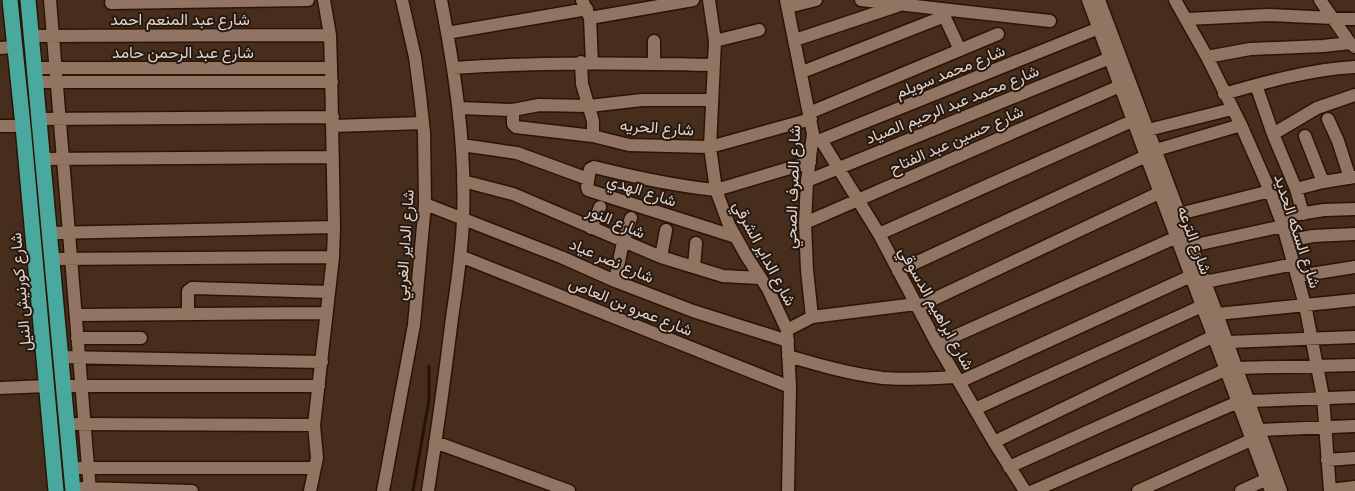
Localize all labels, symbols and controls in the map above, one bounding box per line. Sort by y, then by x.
street label: شارع عبد المنعم احمد [110,9,250,31]
street label: شارع محمد سويلم [892,40,1008,104]
street label: شارع عبد الرحمن حامد [112,42,254,64]
street label: شارع محمد عبد الرحيم الصياد [862,60,1043,150]
street label: شارع حسين عبد الفتاح [886,100,1027,179]
street label: شارع الحريه [619,114,695,142]
street label: شارع الصرف الصحي [780,125,808,249]
street label: شارع الهدي [604,169,679,214]
street label: شارع السكه الحديد [1268,171,1326,291]
street label: شارع الداير الغربي [390,189,422,302]
street label: شارع الداير الشرقي [725,197,801,311]
street label: شارع النور [582,199,648,244]
street label: شارع الترعه [1172,203,1217,278]
street label: شارع كورنيش النيل [5,232,37,352]
street label: شارع نصر عياد [566,233,657,289]
street label: شارع ابراهيم الدسوقي [891,243,979,375]
street label: شارع عمرو بن العاص [566,272,696,342]

